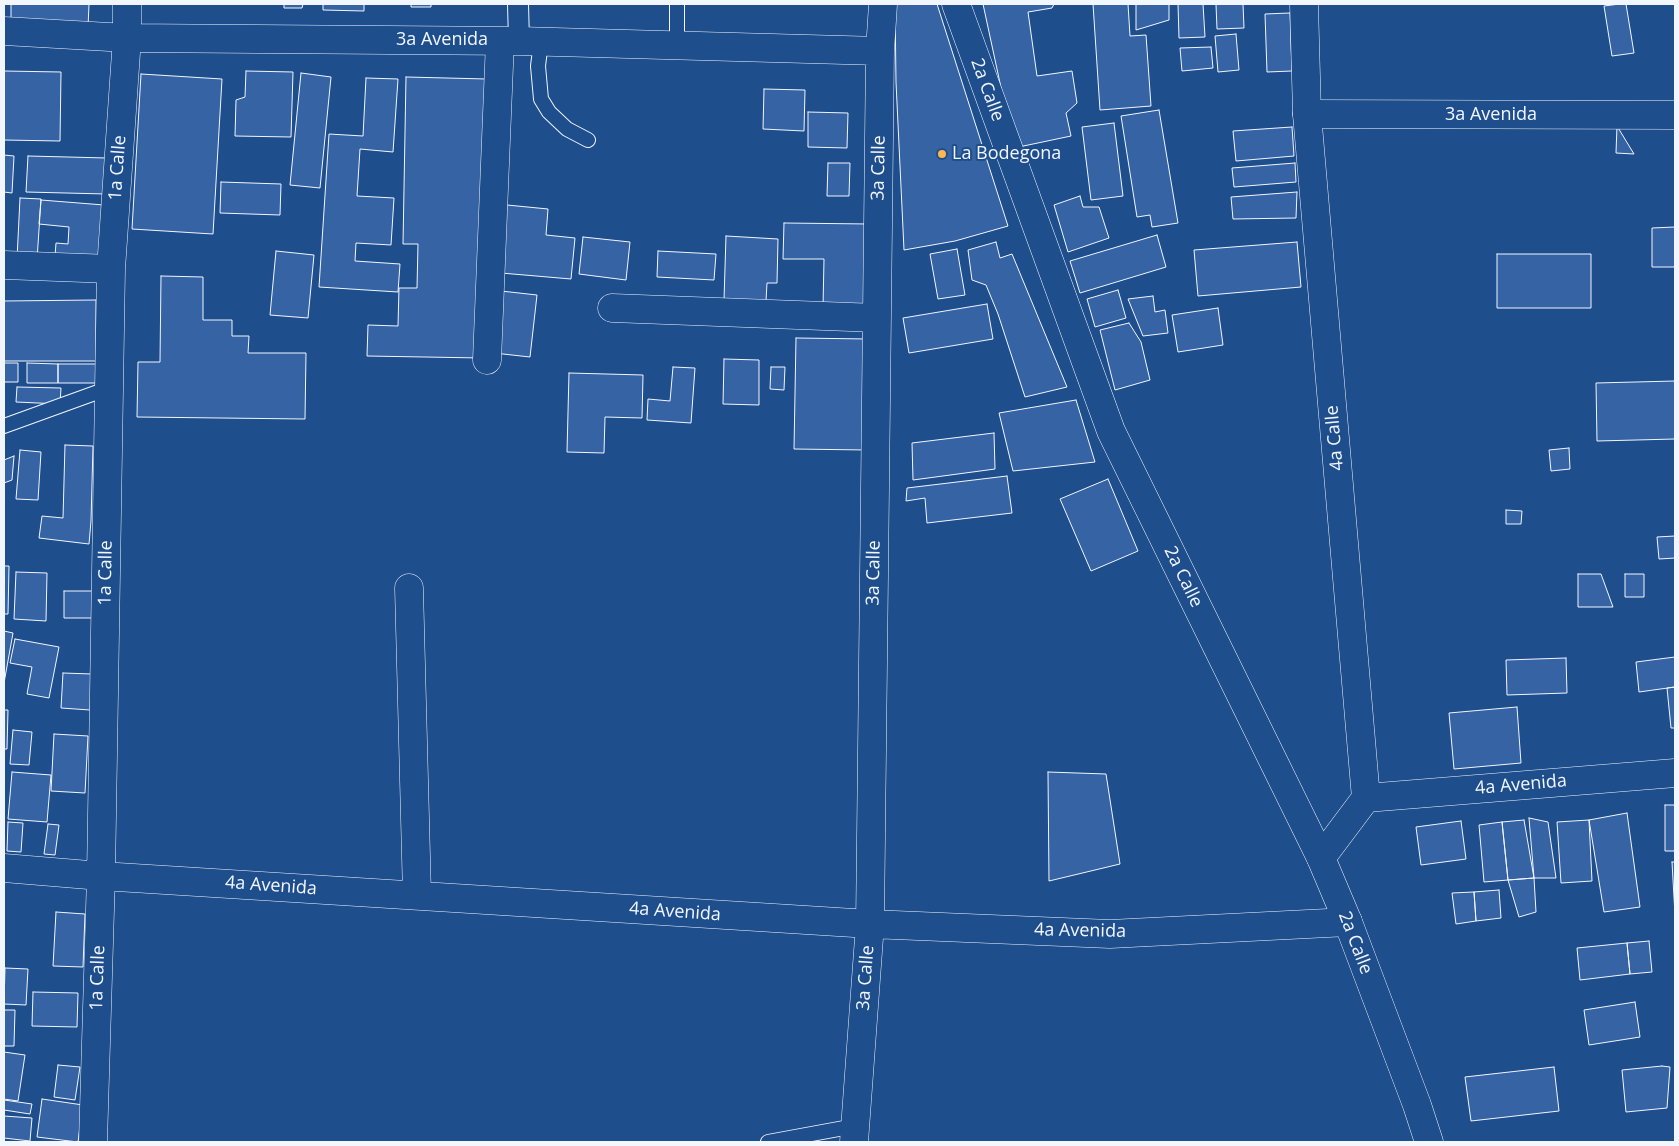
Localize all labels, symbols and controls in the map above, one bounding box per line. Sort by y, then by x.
street label: 3a Avenida [396,29,488,51]
street label: 2a Calle [966,56,1008,124]
street label: 3a Avenida [1445,104,1537,126]
street label: 1a Calle [105,135,131,201]
street label: 3a Calle [868,135,890,201]
place label: La Bodegona [952,143,1061,165]
marker: La Bodegona [936,148,948,160]
street label: 4a Calle [1321,404,1349,472]
street label: 1a Calle [95,540,117,606]
street label: 3a Calle [863,540,885,606]
street label: 2a Calle [1159,543,1207,611]
street label: 4a Avenida [1474,770,1568,800]
street label: 4a Avenida [224,872,318,900]
street label: 4a Avenida [628,898,722,926]
street label: 2a Calle [1333,909,1377,977]
street label: 4a Avenida [1034,919,1126,943]
street label: 1a Calle [86,945,110,1011]
street label: 3a Calle [853,945,879,1011]

